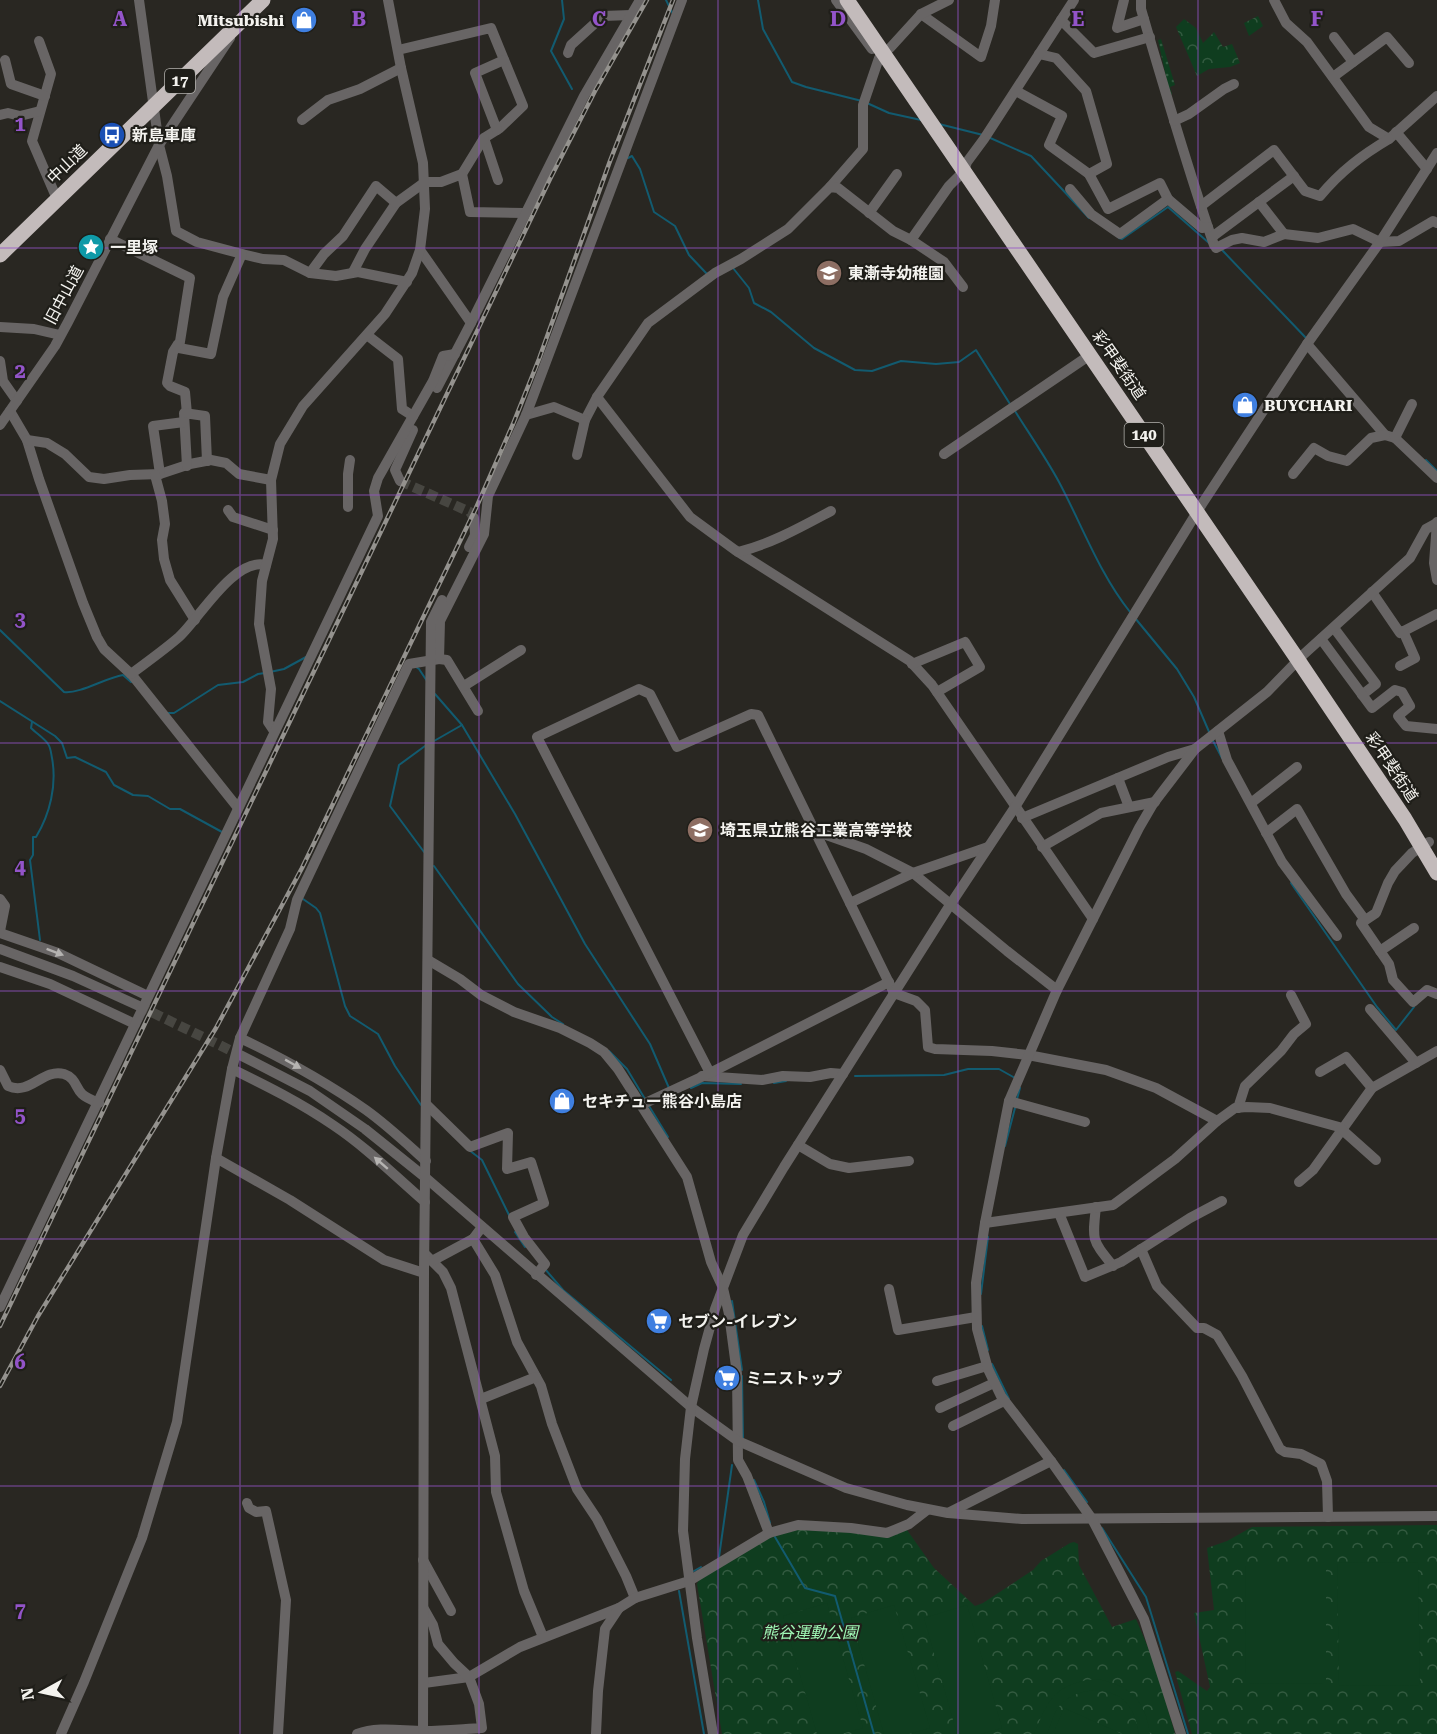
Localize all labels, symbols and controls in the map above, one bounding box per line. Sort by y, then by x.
shop icon: Mitsubishi [289,5,319,35]
text: A [113,7,128,31]
text: B [352,7,366,31]
text: C [592,7,606,31]
text: D [830,7,846,31]
text: E [1072,7,1085,31]
text: F [1311,7,1323,31]
place label: Mitsubishi [198,11,285,30]
road number: 17 [165,69,195,93]
text: 1 [14,112,26,136]
bus stop icon: 新島車庫 [97,120,127,150]
place label: 新島車庫 [132,126,196,145]
street label: 中山道 [43,140,91,188]
place icon: 一里塚 [76,232,106,262]
place label: 一里塚 [110,238,158,257]
school or university icon: 東漸寺幼稚園 [814,258,844,288]
street label: 旧中山道 [41,262,87,328]
place label: 東漸寺幼稚園 [848,264,944,283]
street label: 彩甲斐街道 [1088,327,1150,403]
text: 2 [14,359,26,383]
shop icon: BUYCHARI [1230,390,1260,420]
place label: BUYCHARI [1264,396,1352,415]
road number: 140 [1124,423,1164,447]
text: 3 [14,607,26,631]
street label: 彩甲斐街道 [1362,729,1422,805]
school or university icon: 埼玉県立熊谷工業高等学校 [685,815,715,845]
place label: 埼玉県立熊谷工業高等学校 [720,821,912,840]
text: 4 [14,855,26,879]
one-way arrow [46,948,64,958]
one-way arrow [285,1059,302,1069]
shop icon: セキチュー熊谷小島店 [547,1086,577,1116]
place label: セキチュー熊谷小島店 [582,1092,742,1111]
text: 5 [14,1103,26,1127]
one-way arrow [374,1156,389,1170]
supermarket icon: セブン-イレブン [644,1306,674,1336]
place label: セブン-イレブン [678,1312,797,1331]
text: 6 [14,1350,26,1374]
supermarket icon: ミニストップ [712,1363,742,1393]
place label: ミニストップ [746,1369,842,1388]
text: 7 [14,1598,26,1622]
park label: 熊谷運動公園 [762,1623,860,1642]
north arrow [12,1662,72,1722]
text: N [17,1687,38,1701]

